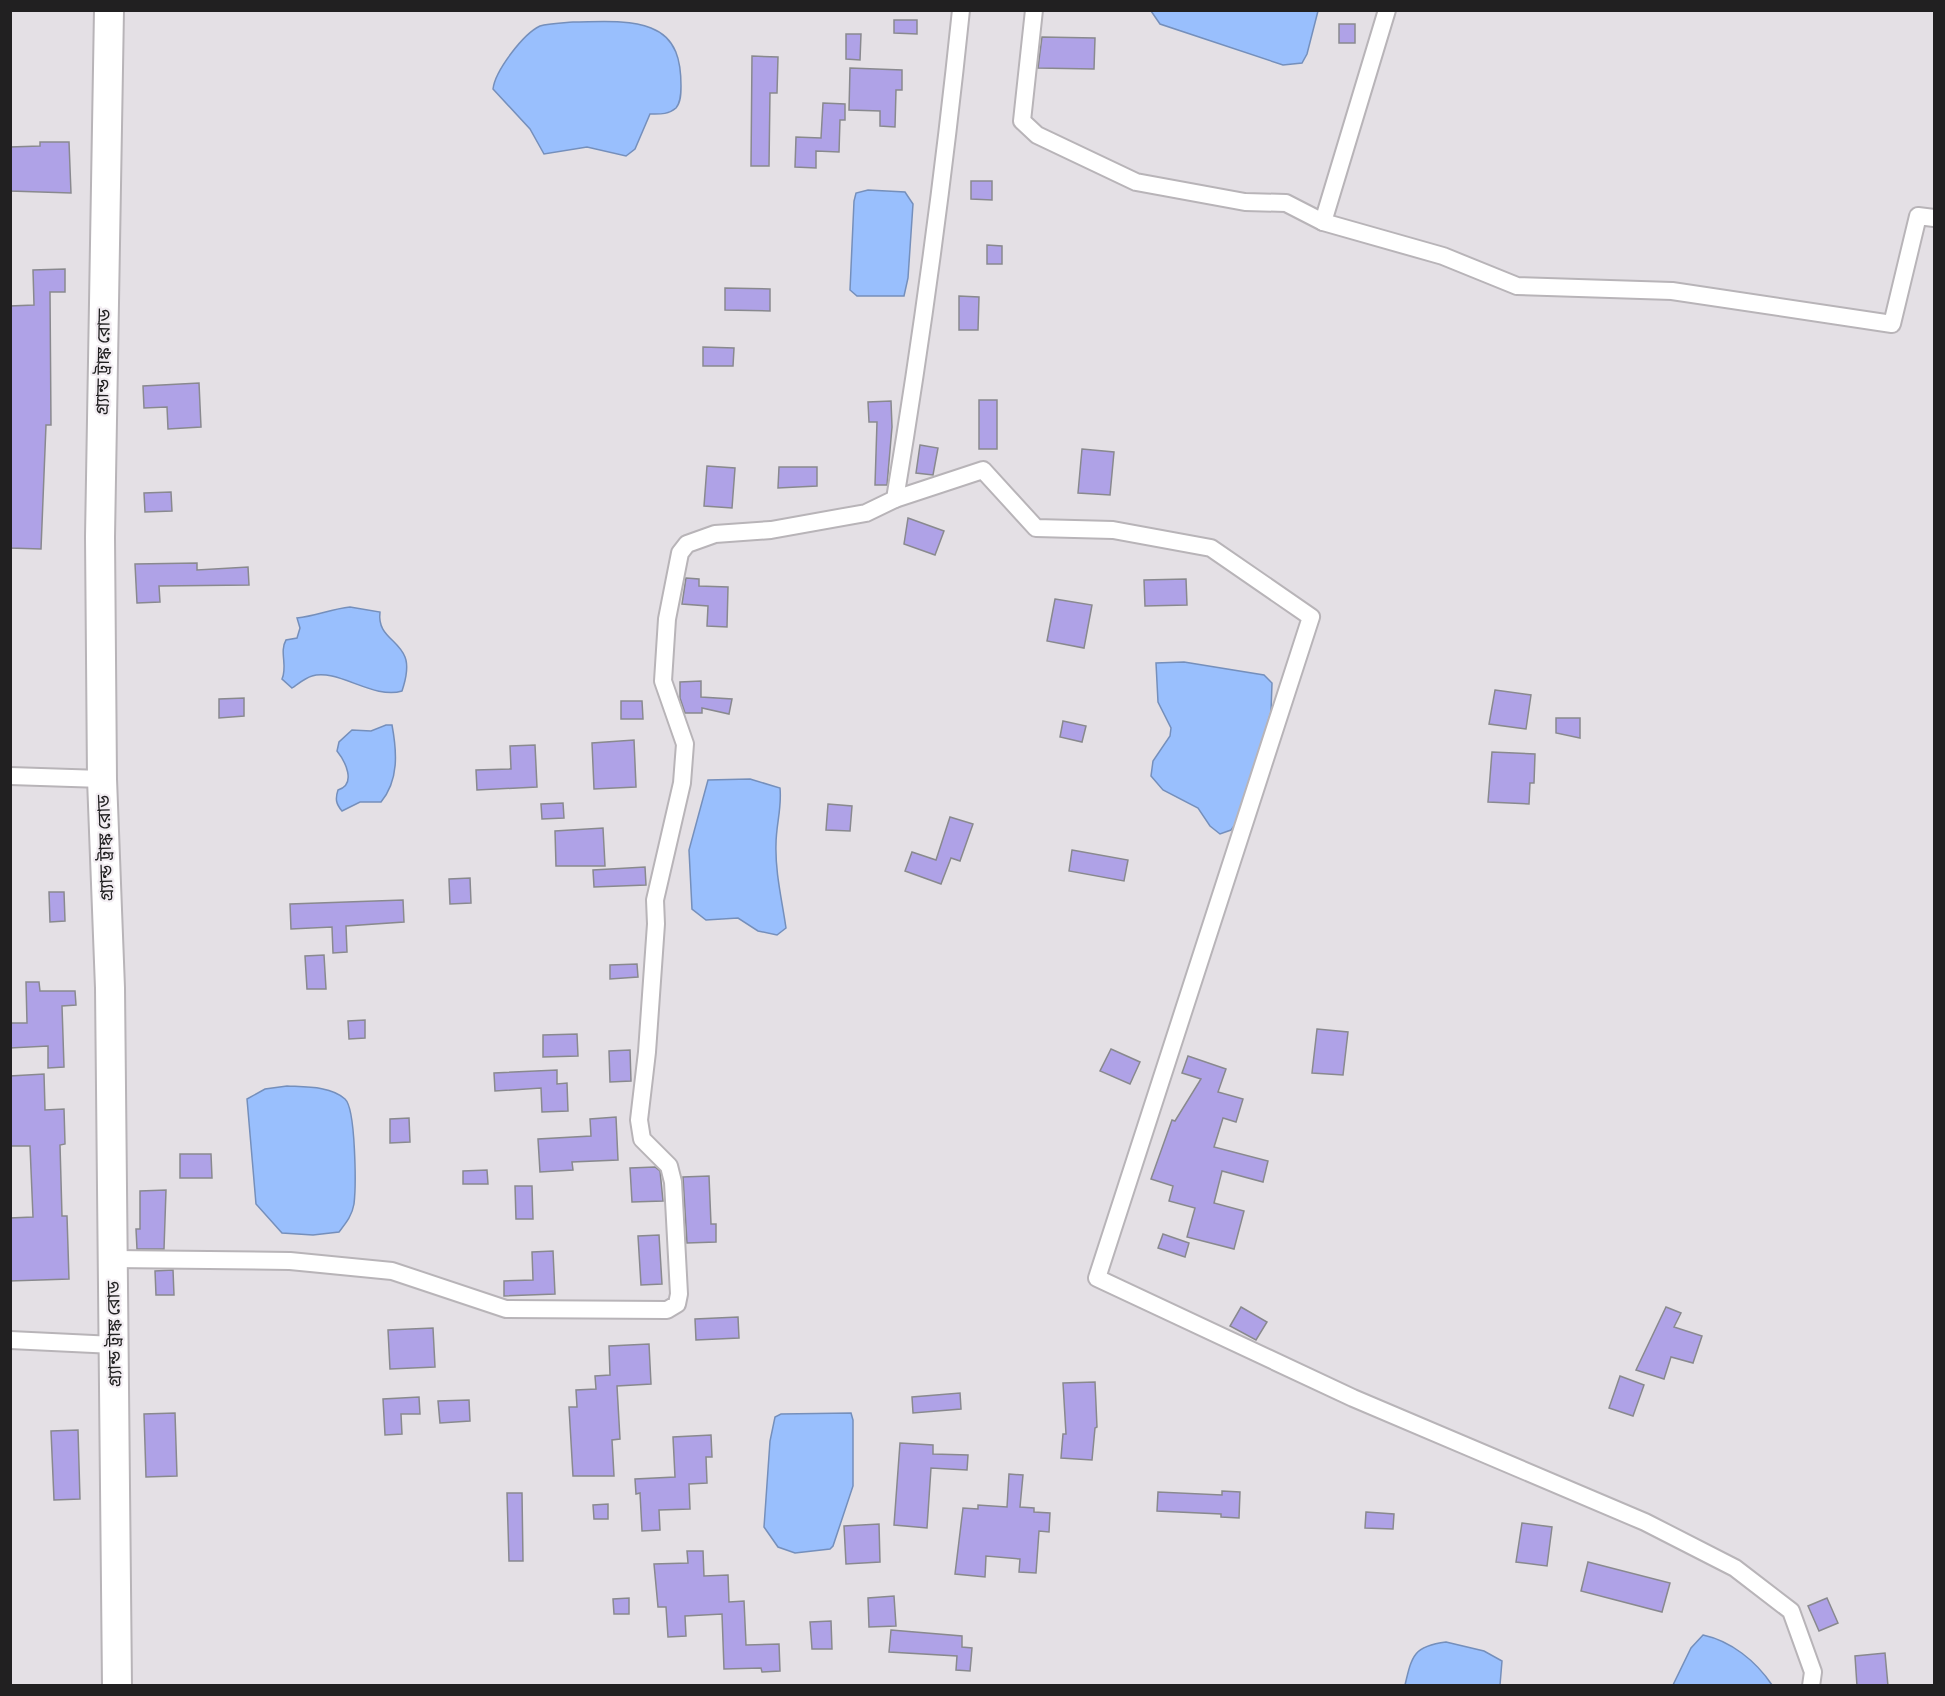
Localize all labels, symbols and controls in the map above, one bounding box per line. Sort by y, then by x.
street label: গ্র্যান্ড ট্রাঙ্ক রোড [91,308,115,415]
street label: গ্র্যান্ড ট্রাঙ্ক রোড [92,794,118,902]
street label: গ্র্যান্ড ট্রাঙ্ক রোড [102,1280,126,1387]

